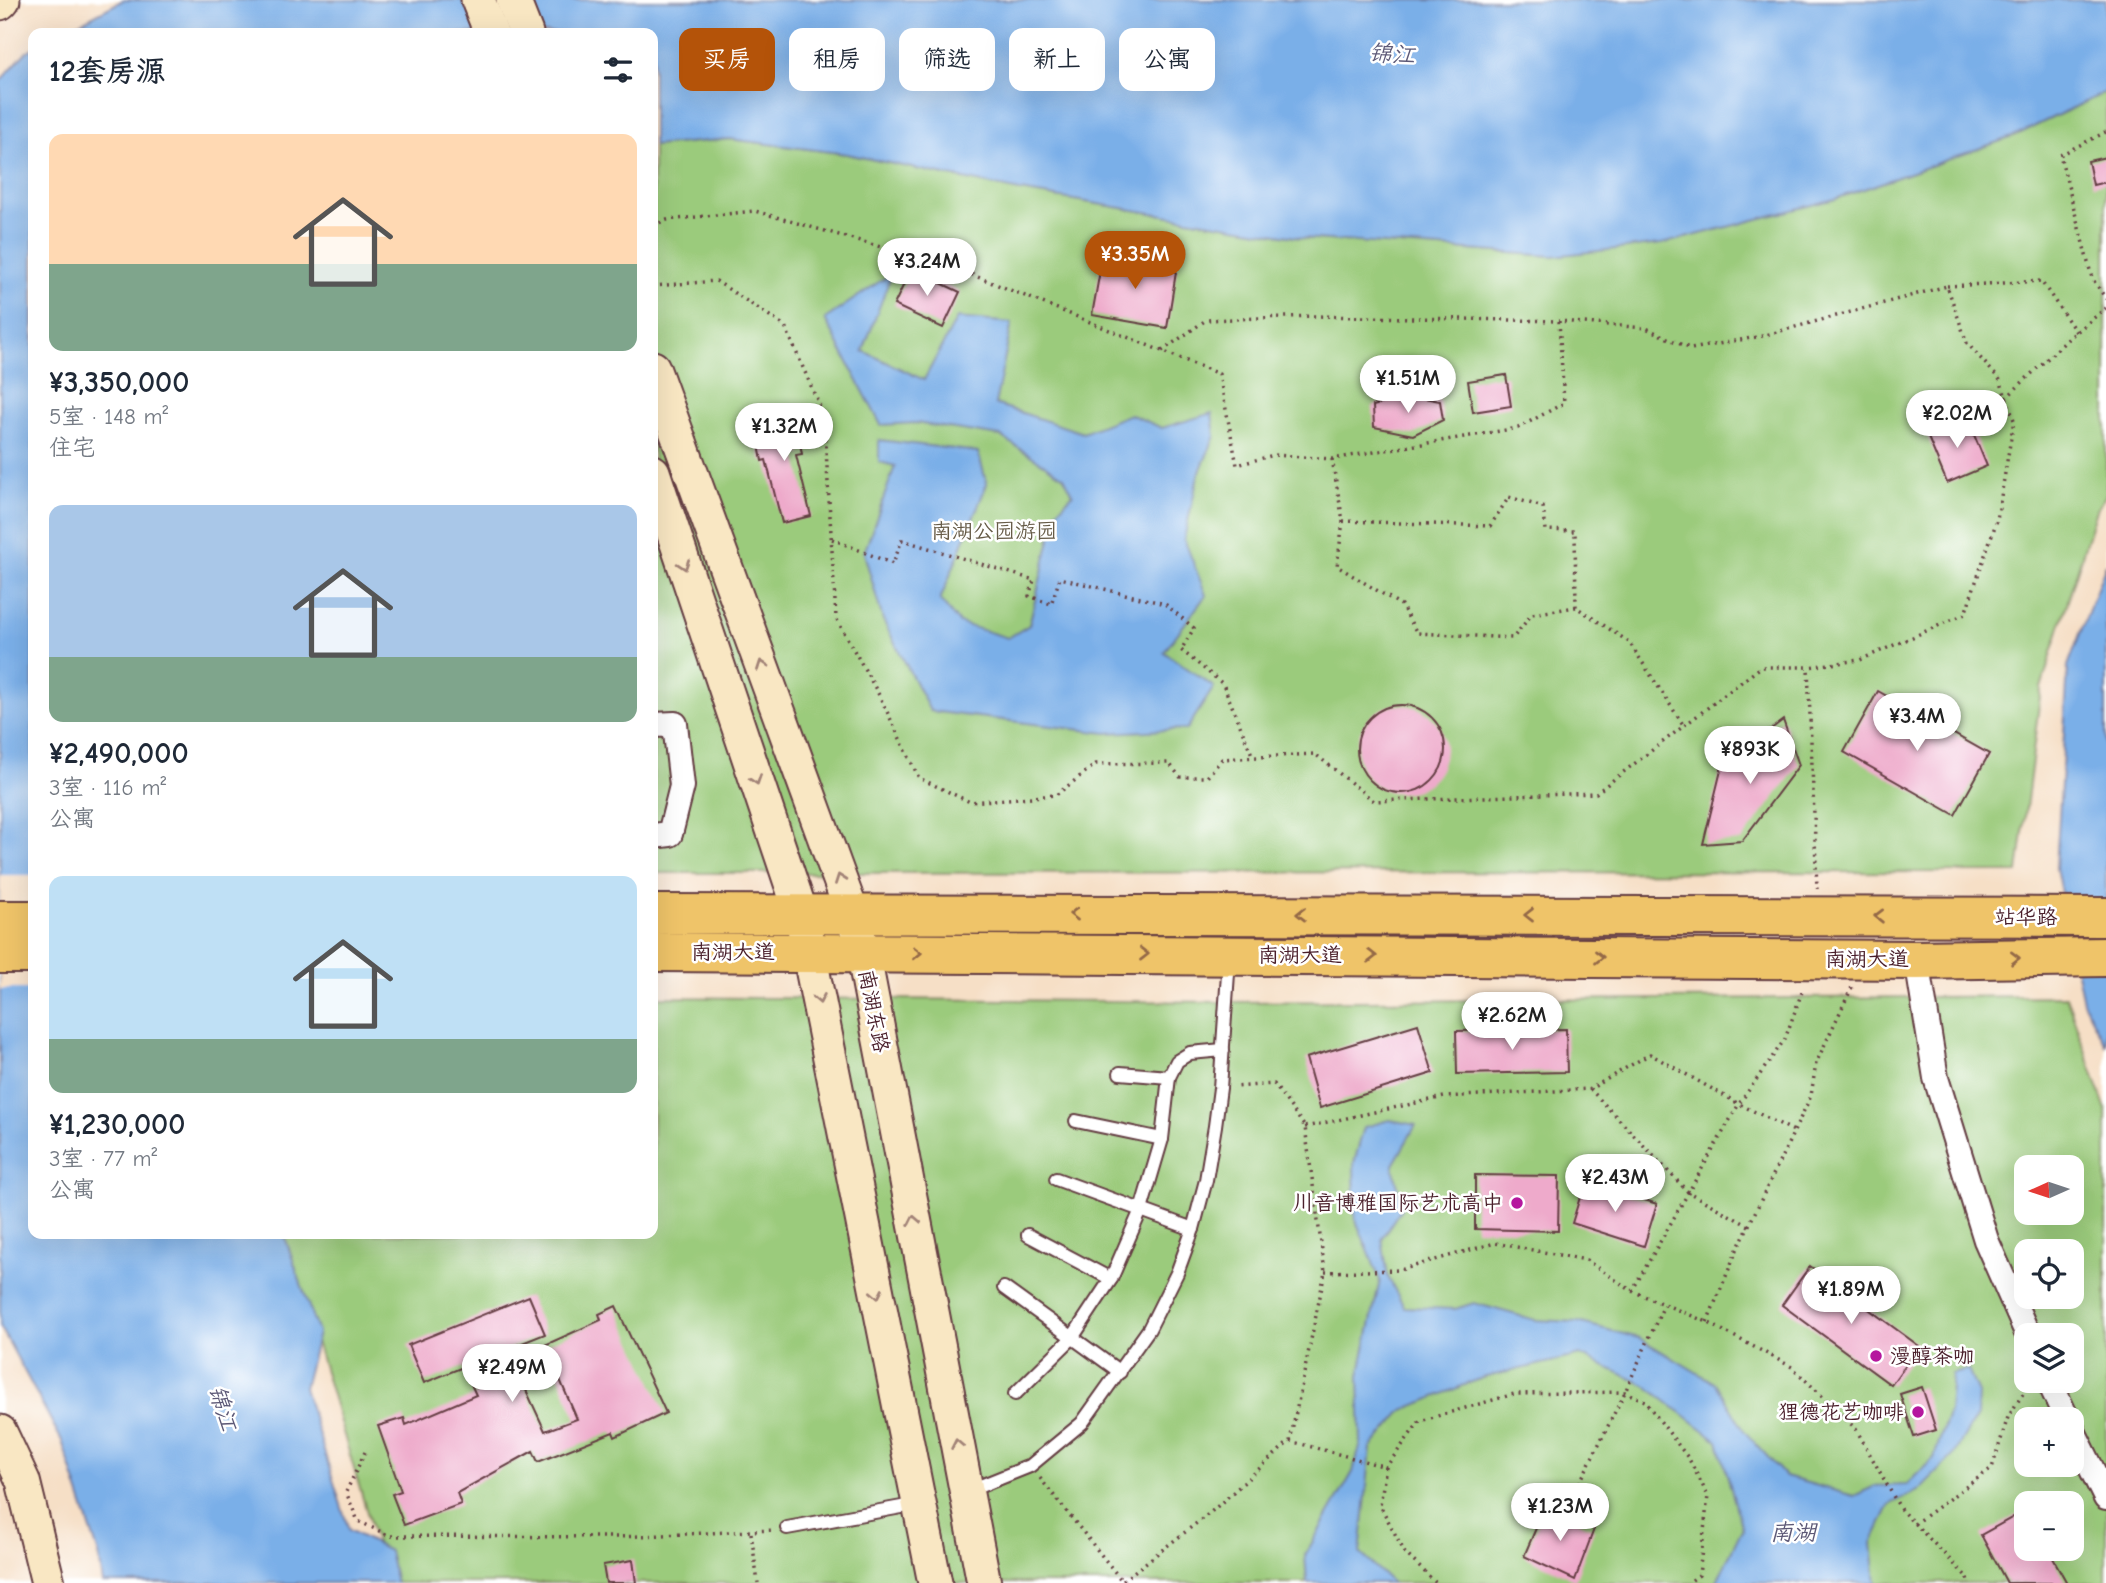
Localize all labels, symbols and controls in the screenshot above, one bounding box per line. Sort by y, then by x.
chip: 买房 [679,28,775,91]
chip: 租房 [789,28,885,91]
chip: 筛选 [899,28,995,91]
chip: 新上 [1009,28,1105,91]
chip: 公寓 [1119,28,1215,91]
water label: 锦江 [1368,39,1417,69]
icon: filters [599,51,637,89]
text: 12套房源 [49,54,166,89]
icon: home [280,179,406,305]
pin: ¥3.35M [1078,232,1192,291]
pin: ¥3.24M [870,238,984,298]
text: ¥3.35M [1101,240,1169,267]
text: ¥3.24M [894,247,960,274]
pin: ¥1.51M [1351,356,1465,415]
text: ¥1.51M [1376,364,1440,391]
text: ¥3,350,000 [49,365,189,400]
pin: ¥2.02M [1900,391,2014,450]
text: ¥2.02M [1922,399,1992,426]
text: 5室 · 148 m² [49,403,168,430]
pin: ¥1.32M [727,404,841,463]
text: ¥1.32M [751,412,817,439]
text: 住宅 [49,434,95,461]
park label: 南湖公园游园 [931,519,1057,543]
icon: home [280,550,406,676]
one-way arrow [676,558,690,570]
one-way arrow [756,660,770,672]
pin: ¥3.4M [1868,694,1966,753]
text: ¥3.4M [1889,702,1945,729]
pin: ¥893K [1701,726,1799,786]
text: ¥893K [1720,735,1780,762]
text: ¥2,490,000 [49,736,189,771]
text: 3室 · 116 m² [49,774,166,801]
one-way arrow [748,774,763,786]
text: 公寓 [49,805,95,832]
one-way arrow [834,873,848,885]
street label: 站华路 [1995,905,2058,929]
one-way arrow [1068,906,1078,922]
one-way arrow [1295,906,1306,922]
one-way arrow [1523,907,1533,923]
one-way arrow [1873,908,1883,924]
icon: home [280,921,406,1047]
street label: 南湖大道 [691,940,775,964]
street label: 南湖大道 [1258,943,1342,967]
one-way arrow [912,945,923,961]
one-way arrow [1140,946,1150,962]
street label: 南湖大道 [1825,947,1909,971]
one-way arrow [1367,948,1378,964]
one-way arrow [1595,949,1605,965]
one-way arrow [2010,951,2021,966]
street label: 南湖东路 [854,967,894,1055]
pin: ¥2.62M [1455,992,1569,1052]
one-way arrow [811,993,826,1005]
text: ¥2.62M [1478,1001,1546,1028]
text: ¥1,230,000 [49,1107,185,1142]
text: 3室 · 77 m² [49,1145,157,1172]
pin: ¥2.43M [1558,1154,1672,1214]
north arrow [2014,1155,2084,1225]
map controls [2014,1155,2084,1561]
text: ¥2.43M [1581,1163,1649,1190]
text: 公寓 [49,1176,95,1203]
place label: 川音博雅国际艺术高中 [1293,1191,1503,1215]
marker: 川音博雅国际艺术高中 [1509,1195,1525,1211]
one-way arrow [908,1214,923,1226]
button: locate [2014,1239,2084,1309]
pin: ¥1.89M [1794,1266,1908,1326]
text: ¥1.89M [1818,1275,1884,1302]
one-way arrow [869,1288,884,1300]
button: layers [2014,1323,2084,1393]
pin: ¥2.49M [455,1344,569,1404]
place label: 漫醇茶咖 [1890,1344,1974,1368]
marker: 漫醇茶咖 [1868,1348,1884,1364]
text: ¥2.49M [478,1353,546,1380]
water label: 锦江 [203,1382,243,1435]
place label: 狸德花艺咖啡 [1778,1400,1904,1424]
marker: 狸德花艺咖啡 [1910,1404,1926,1420]
button: + [2014,1407,2084,1477]
one-way arrow [951,1438,966,1450]
pin: ¥1.23M [1503,1484,1617,1543]
button: − [2014,1491,2084,1561]
text: ¥1.23M [1527,1492,1593,1519]
water label: 南湖 [1770,1519,1818,1546]

